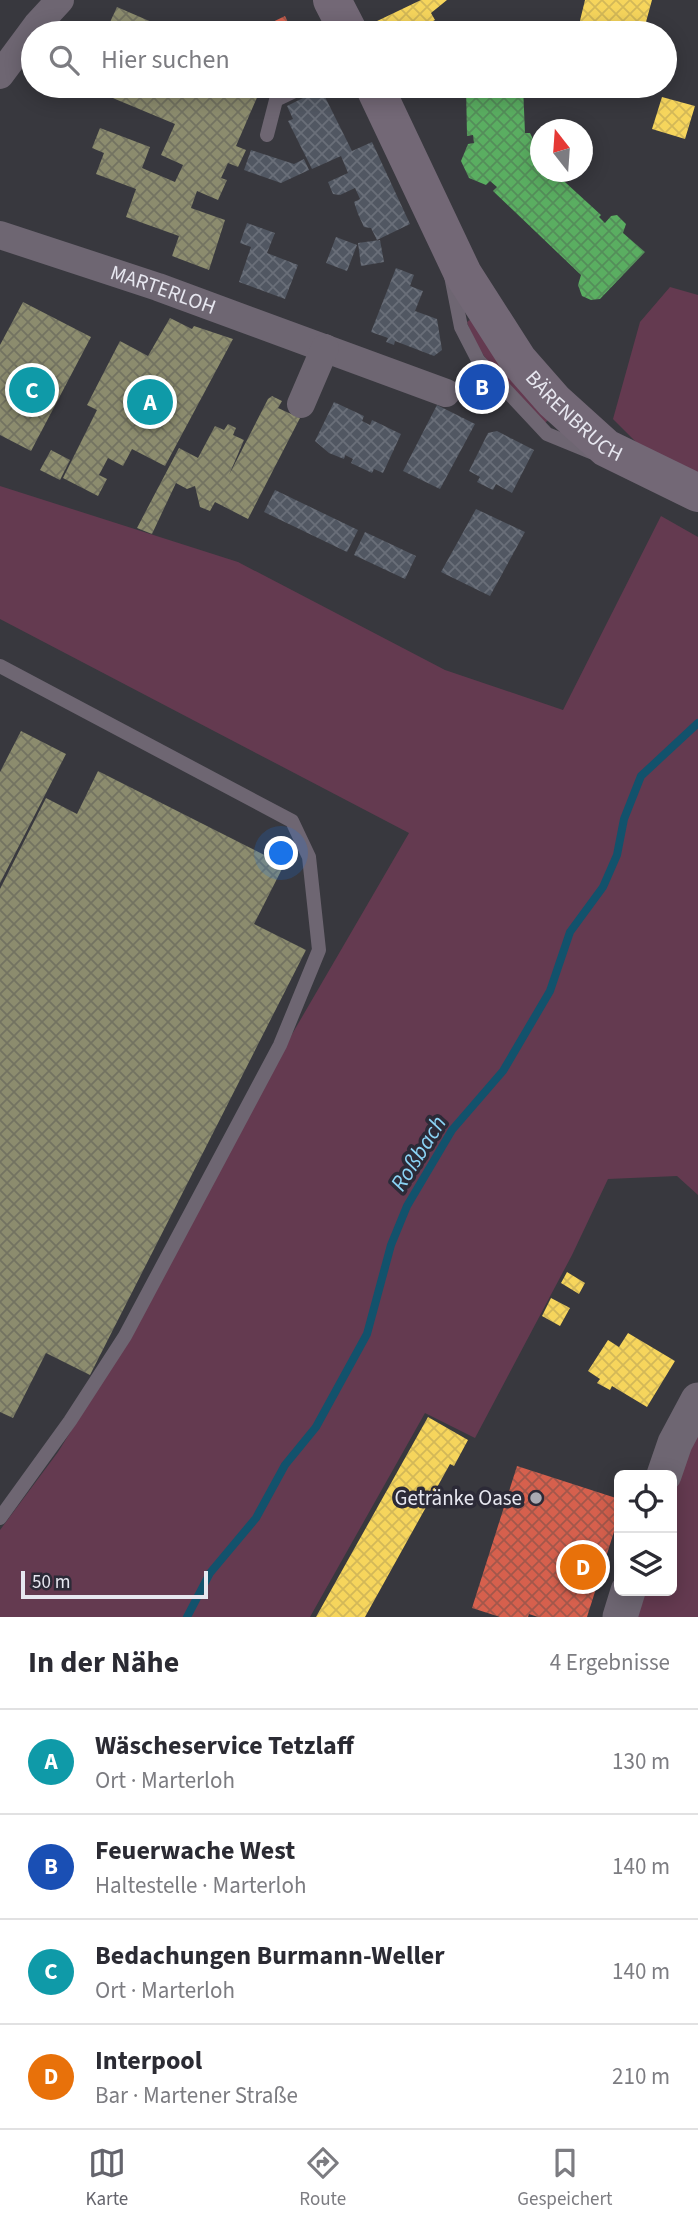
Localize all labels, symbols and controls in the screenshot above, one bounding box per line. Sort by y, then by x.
search box [21,21,677,98]
icon: search [45,41,83,79]
text: Hier suchen [101,41,230,78]
north arrow [530,119,593,182]
street label: MARTERLOH [106,257,220,322]
pin: B [459,361,505,413]
pin: C [9,364,55,416]
street label: BÄRENBRUCH [519,364,628,469]
pin: A [127,376,173,428]
your location [264,836,298,870]
water label: Roßbach [382,1109,455,1198]
map controls [614,1470,677,1596]
button: locate [614,1470,677,1533]
place label: Getränke Oase [395,1483,522,1513]
marker: Getränke Oase [528,1490,544,1506]
button: layers [614,1533,677,1596]
pin: D [560,1541,606,1593]
scale bar [21,1568,208,1600]
text: 50 m [32,1569,70,1596]
text: In der Nähe [28,1641,179,1684]
text: 4 Ergebnisse [550,1646,670,1679]
text: Wäscheservice Tetzlaff [95,1727,354,1764]
text: A [44,1745,58,1778]
text: 130 m [612,1745,670,1778]
text: Ort · Marterloh [95,1764,235,1797]
text: Feuerwache West [95,1832,295,1869]
text: B [44,1850,58,1883]
text: 140 m [612,1850,670,1883]
text: Haltestelle · Marterloh [95,1869,306,1902]
text: Bedachungen Burmann-Weller [95,1937,445,1974]
text: C [44,1955,58,1988]
text: 140 m [612,1955,670,1988]
text: Ort · Marterloh [95,1974,235,2007]
text: Interpool [95,2042,202,2079]
text: D [44,2060,58,2093]
text: 210 m [612,2060,670,2093]
text: Bar · Martener Straße [95,2079,298,2112]
tab: Karte [86,2144,128,2213]
tab: Route [299,2144,346,2213]
tab: Gespeichert [517,2144,612,2213]

